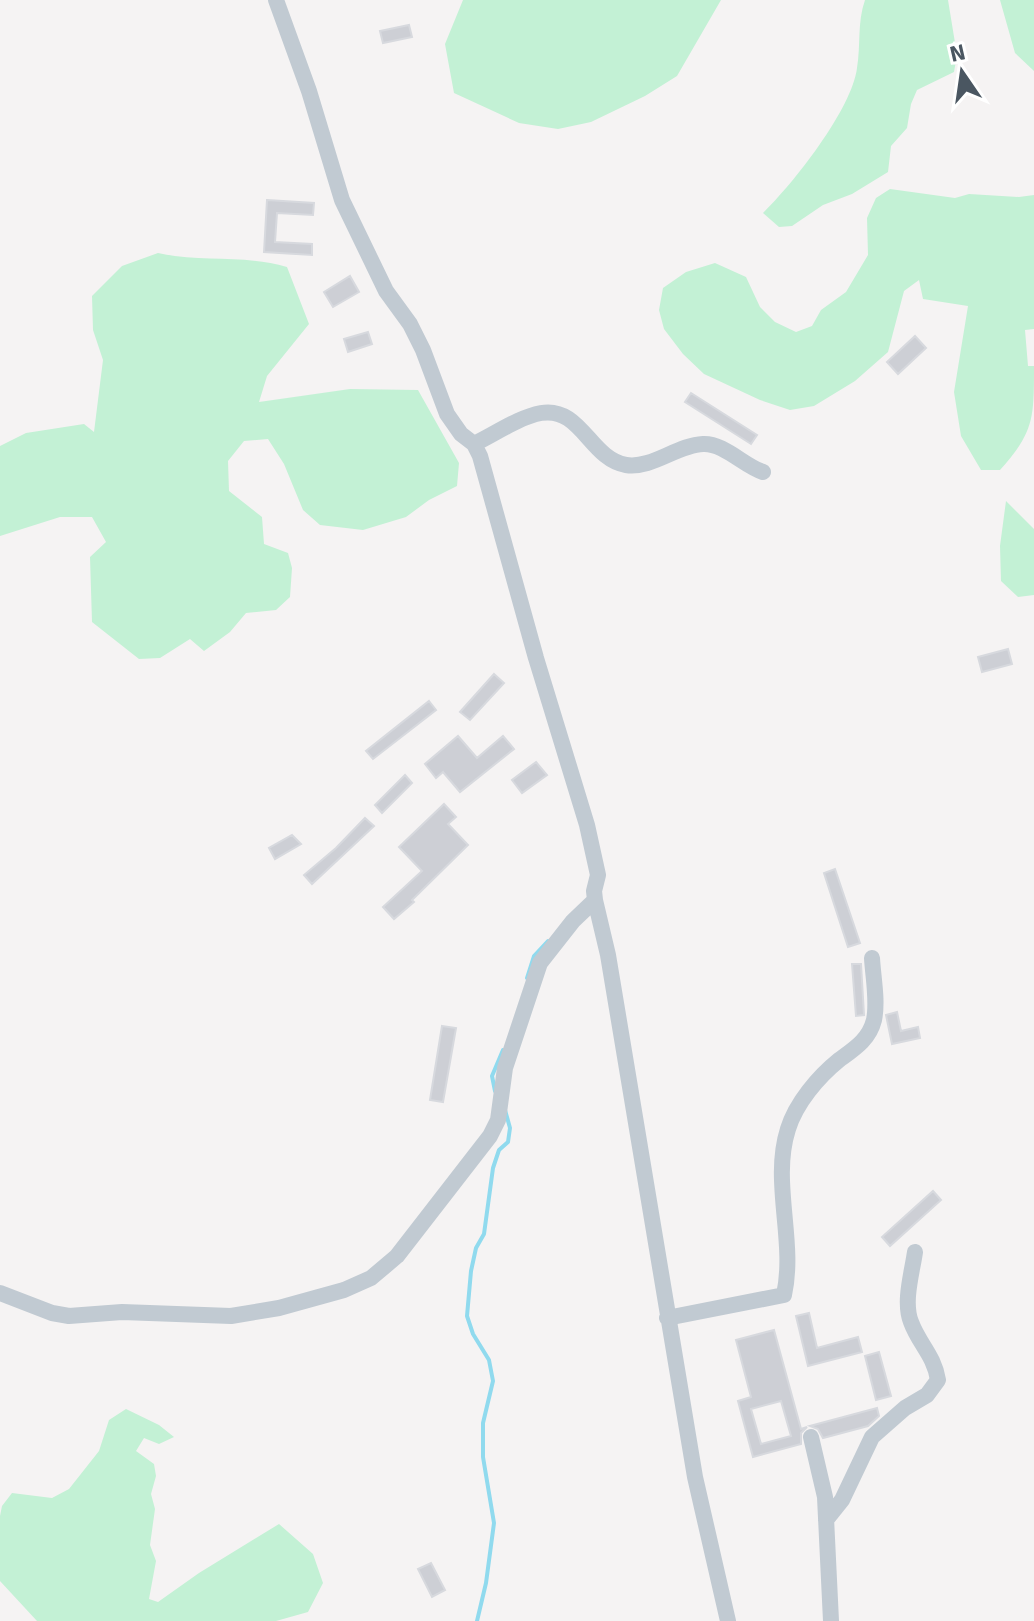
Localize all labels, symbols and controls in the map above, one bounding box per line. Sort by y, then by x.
north arrow [922,32,1002,112]
text: N [947,38,968,68]

